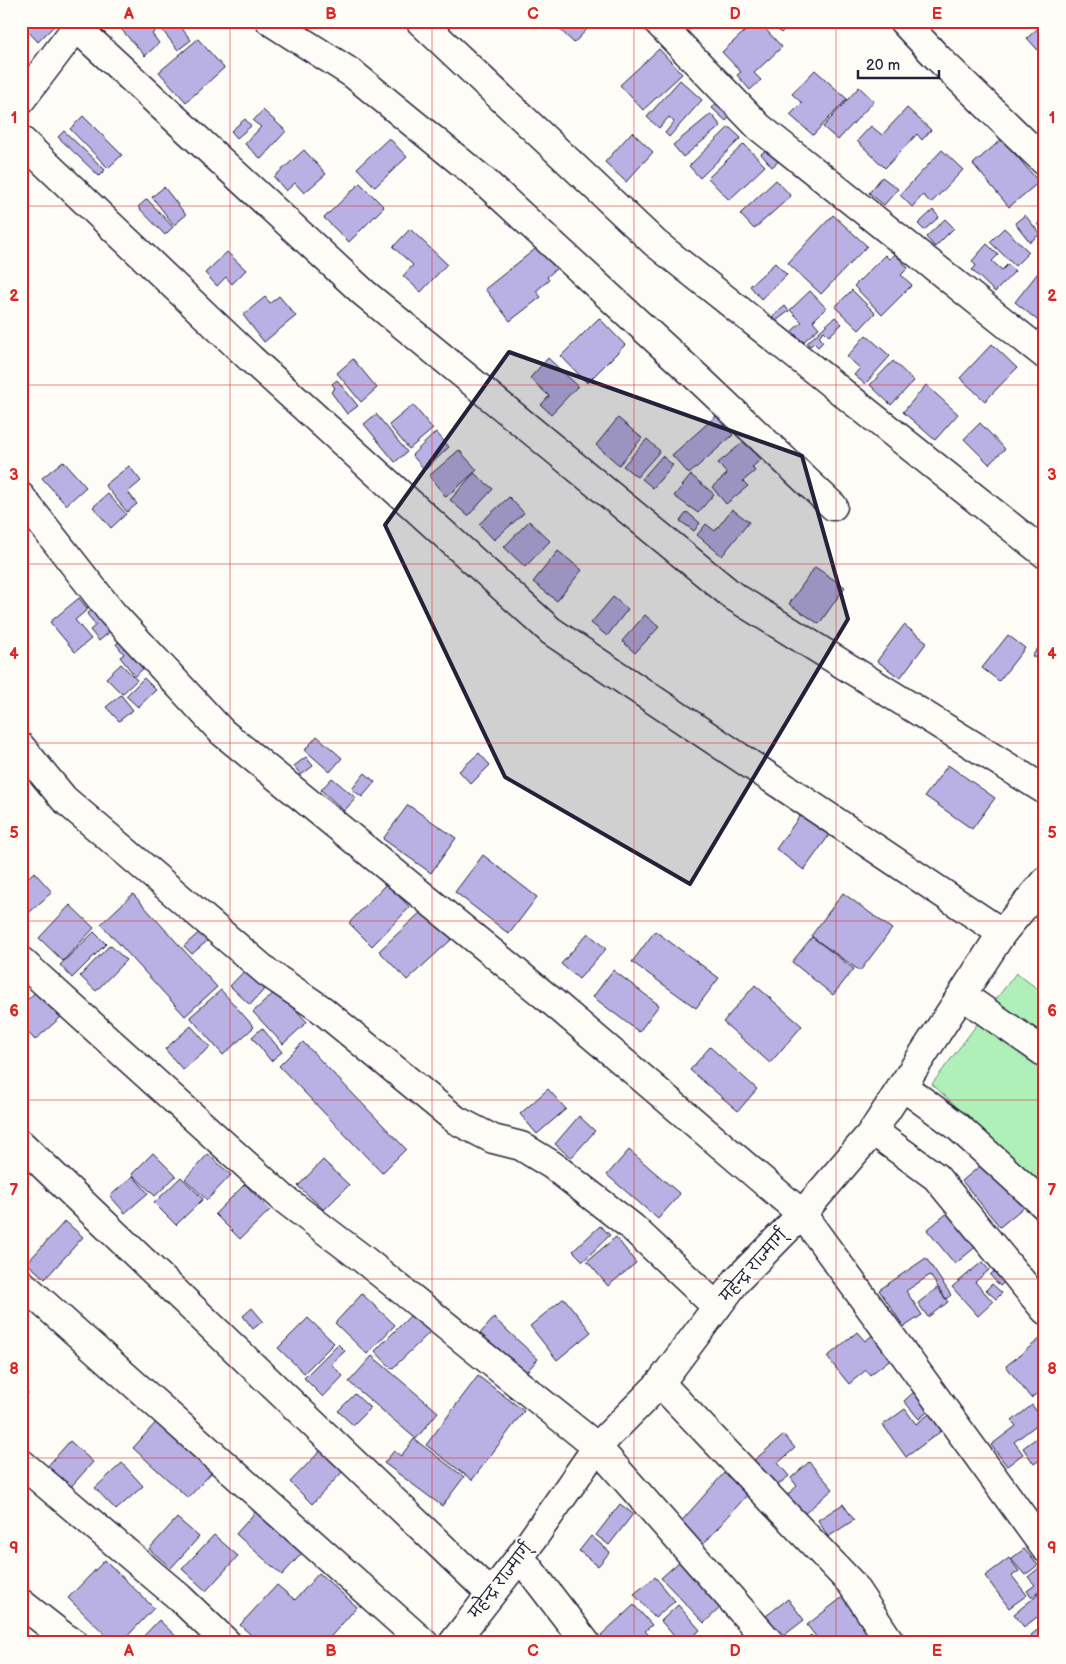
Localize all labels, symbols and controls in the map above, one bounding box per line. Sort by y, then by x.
text: A [123,5,134,24]
text: B [325,5,337,24]
text: C [527,5,539,24]
text: D [729,5,741,24]
text: E [932,5,942,24]
scale bar [858,48,940,80]
text: 20 m [866,56,900,75]
text: 1 [11,109,17,128]
text: 1 [1049,109,1055,128]
text: 2 [9,287,19,306]
text: 2 [1047,287,1057,306]
text: 3 [9,466,19,485]
text: 3 [1047,466,1057,485]
text: 4 [9,645,19,664]
text: 4 [1047,645,1057,664]
text: 5 [9,824,19,843]
text: 5 [1047,824,1057,843]
text: 6 [9,1002,19,1021]
text: 6 [1047,1002,1057,1021]
text: 7 [10,1181,19,1200]
text: 7 [1048,1181,1057,1200]
street label: महेन्द्र राज्मार्ग् [712,1222,793,1307]
text: 8 [9,1360,19,1379]
text: 8 [1047,1360,1057,1379]
street label: महेन्द्र राज्मार्ग् [461,1536,538,1624]
text: 9 [9,1539,19,1558]
text: 9 [1047,1539,1057,1558]
text: A [123,1642,134,1661]
text: B [325,1642,337,1661]
text: C [527,1642,539,1661]
text: D [729,1642,741,1661]
text: E [932,1642,942,1661]

